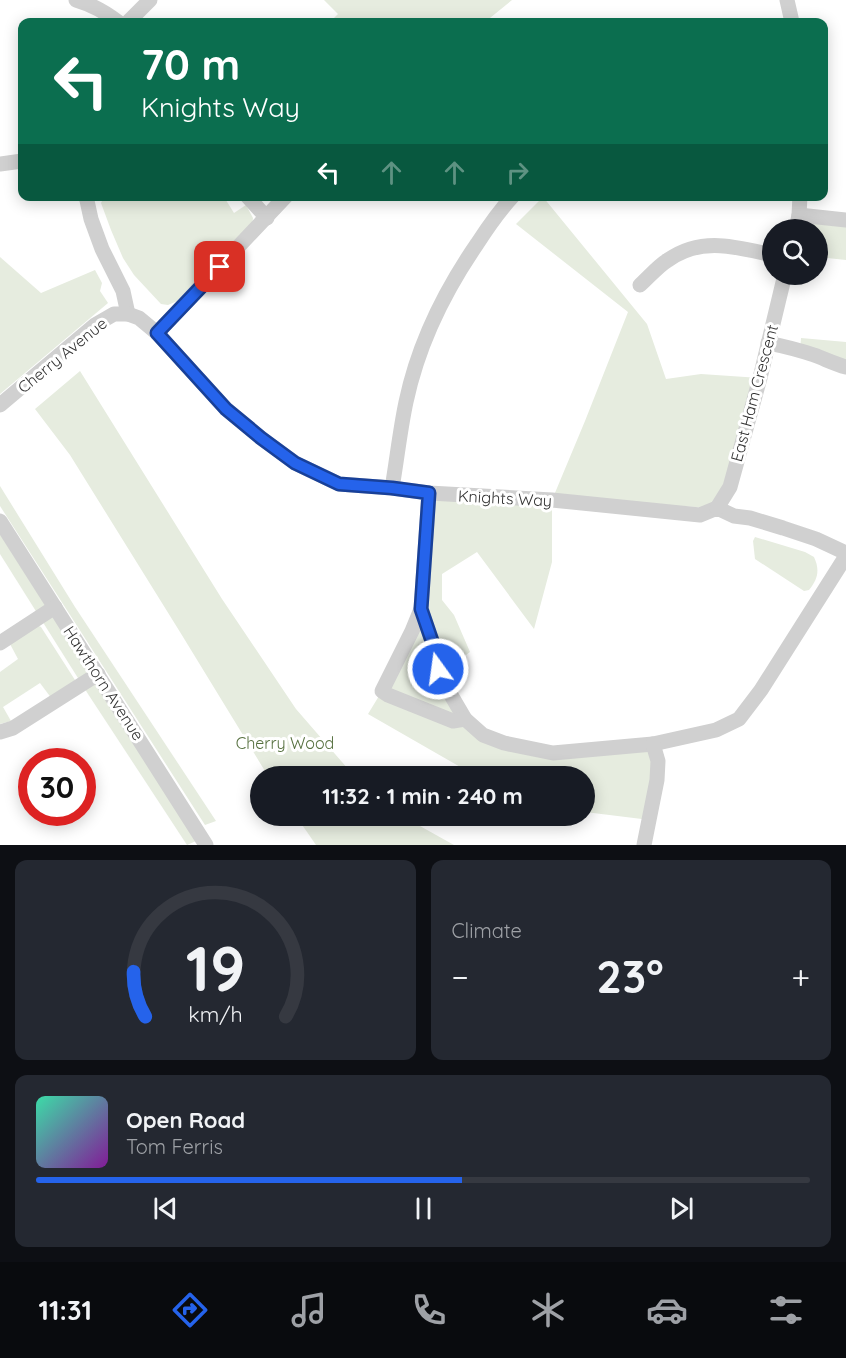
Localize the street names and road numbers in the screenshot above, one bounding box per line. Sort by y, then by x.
street label: Cherry Avenue [13,313,111,397]
street label: East Ham Crescent [726,322,782,464]
street label: Knights Way [457,486,553,510]
street label: Hawthorn Avenue [59,622,149,744]

